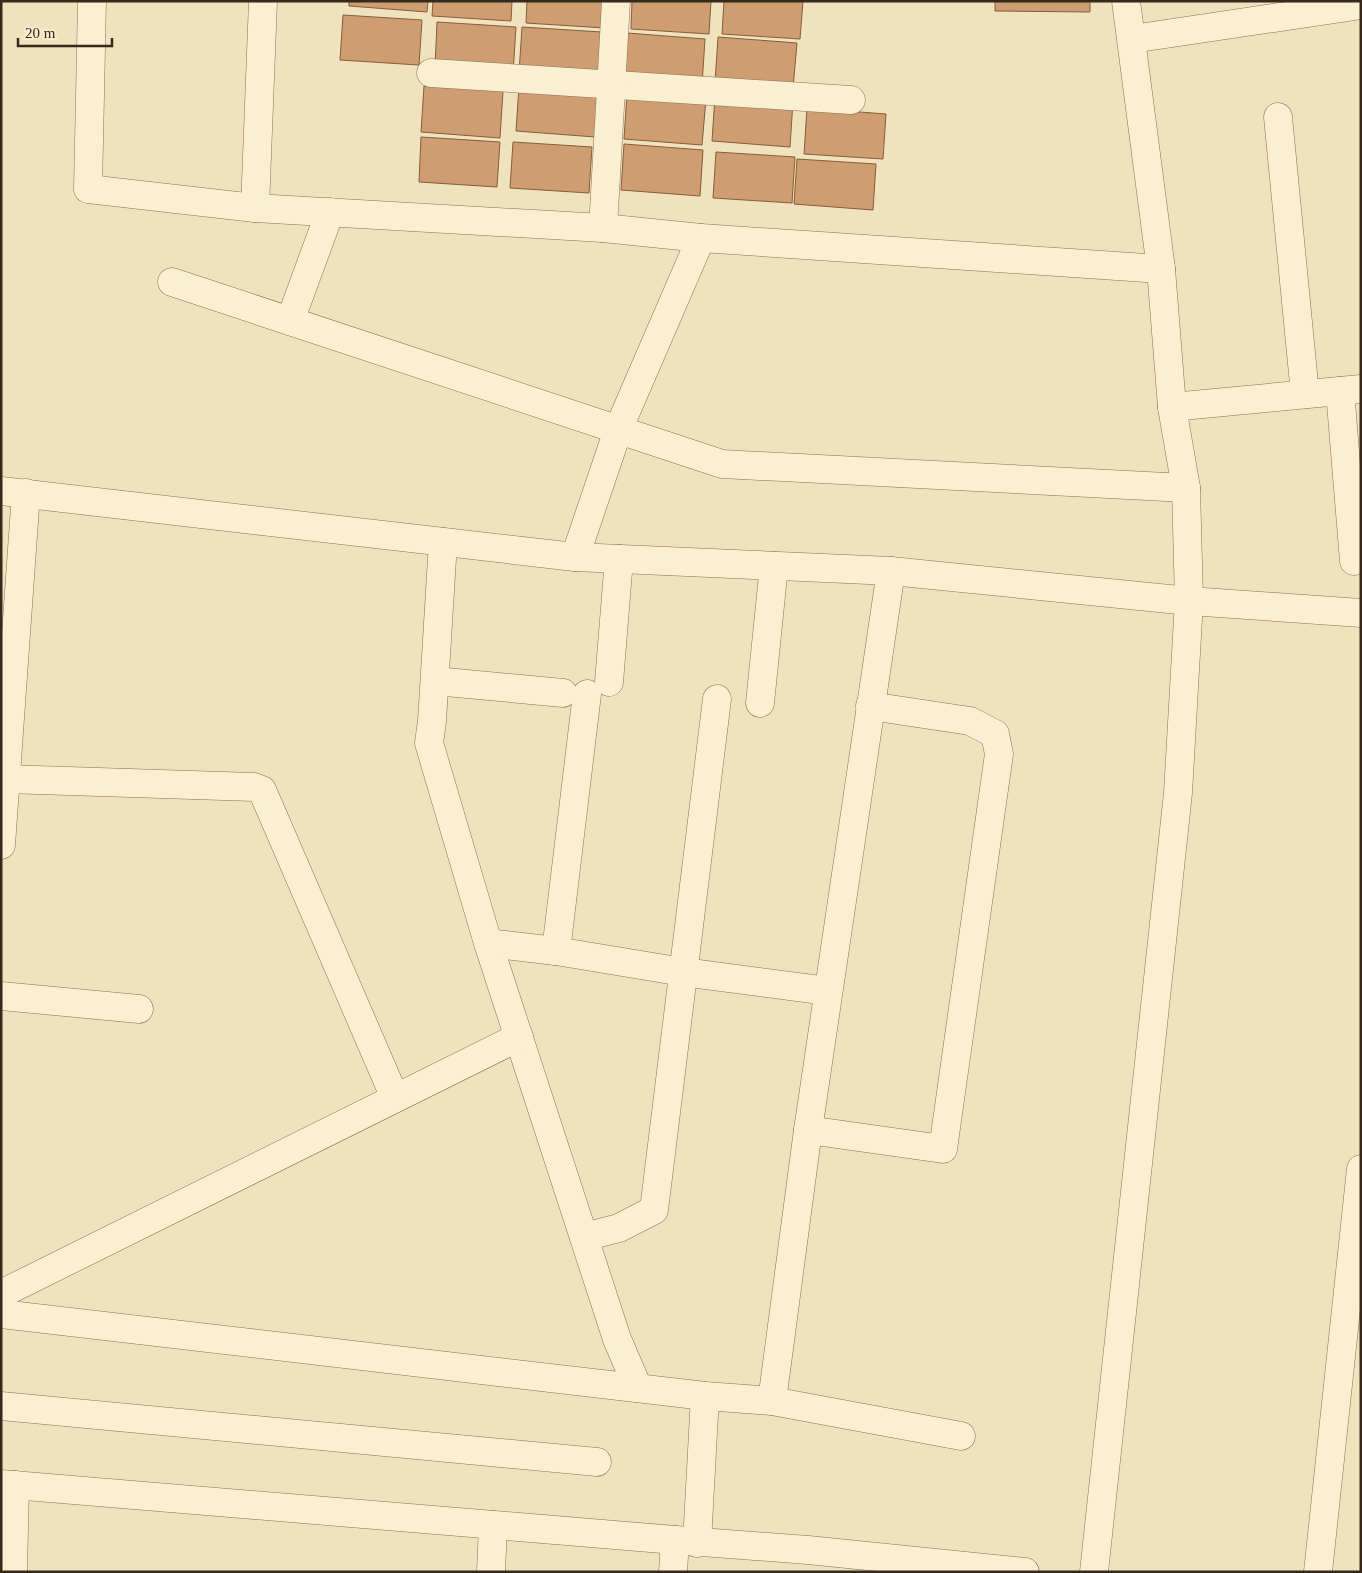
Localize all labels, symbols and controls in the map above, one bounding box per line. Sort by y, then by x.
scale bar [18,15,111,47]
text: 20 m [25,25,56,41]

